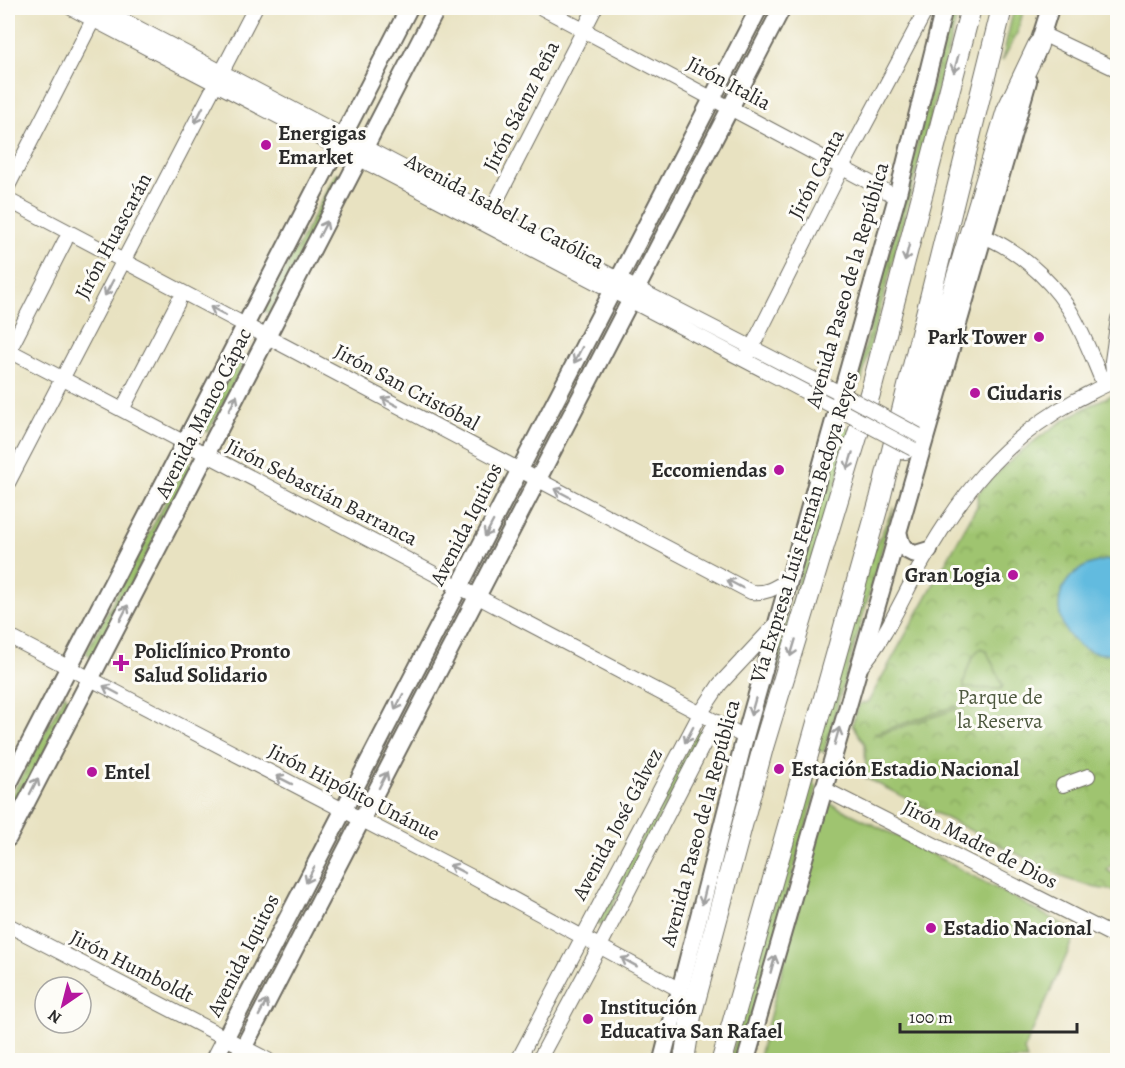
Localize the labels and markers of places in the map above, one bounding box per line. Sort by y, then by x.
place label: Energigas Emarket [278,119,366,171]
marker: Energigas Emarket [259,138,273,152]
place label: Park Tower [927,323,1027,351]
marker: Park Tower [1032,330,1046,344]
place label: Ciudaris [987,379,1062,407]
marker: Ciudaris [968,386,982,400]
place label: Eccomiendas [651,456,767,484]
marker: Eccomiendas [772,463,786,477]
place label: Gran Logia [905,561,1002,589]
marker: Gran Logia [1006,568,1020,582]
place label: Policlínico Pronto Salud Solidario [134,637,291,689]
marker: Policlínico Pronto Salud Solidario [112,654,130,672]
place label: Estación Estadio Nacional [791,755,1020,783]
place label: Entel [104,758,150,786]
marker: Estación Estadio Nacional [772,762,786,776]
marker: Entel [85,765,99,779]
place label: Estadio Nacional [943,914,1092,942]
marker: Estadio Nacional [924,921,938,935]
place label: Institución Educativa San Rafael [600,993,783,1045]
marker: Institución Educativa San Rafael [581,1012,595,1026]

